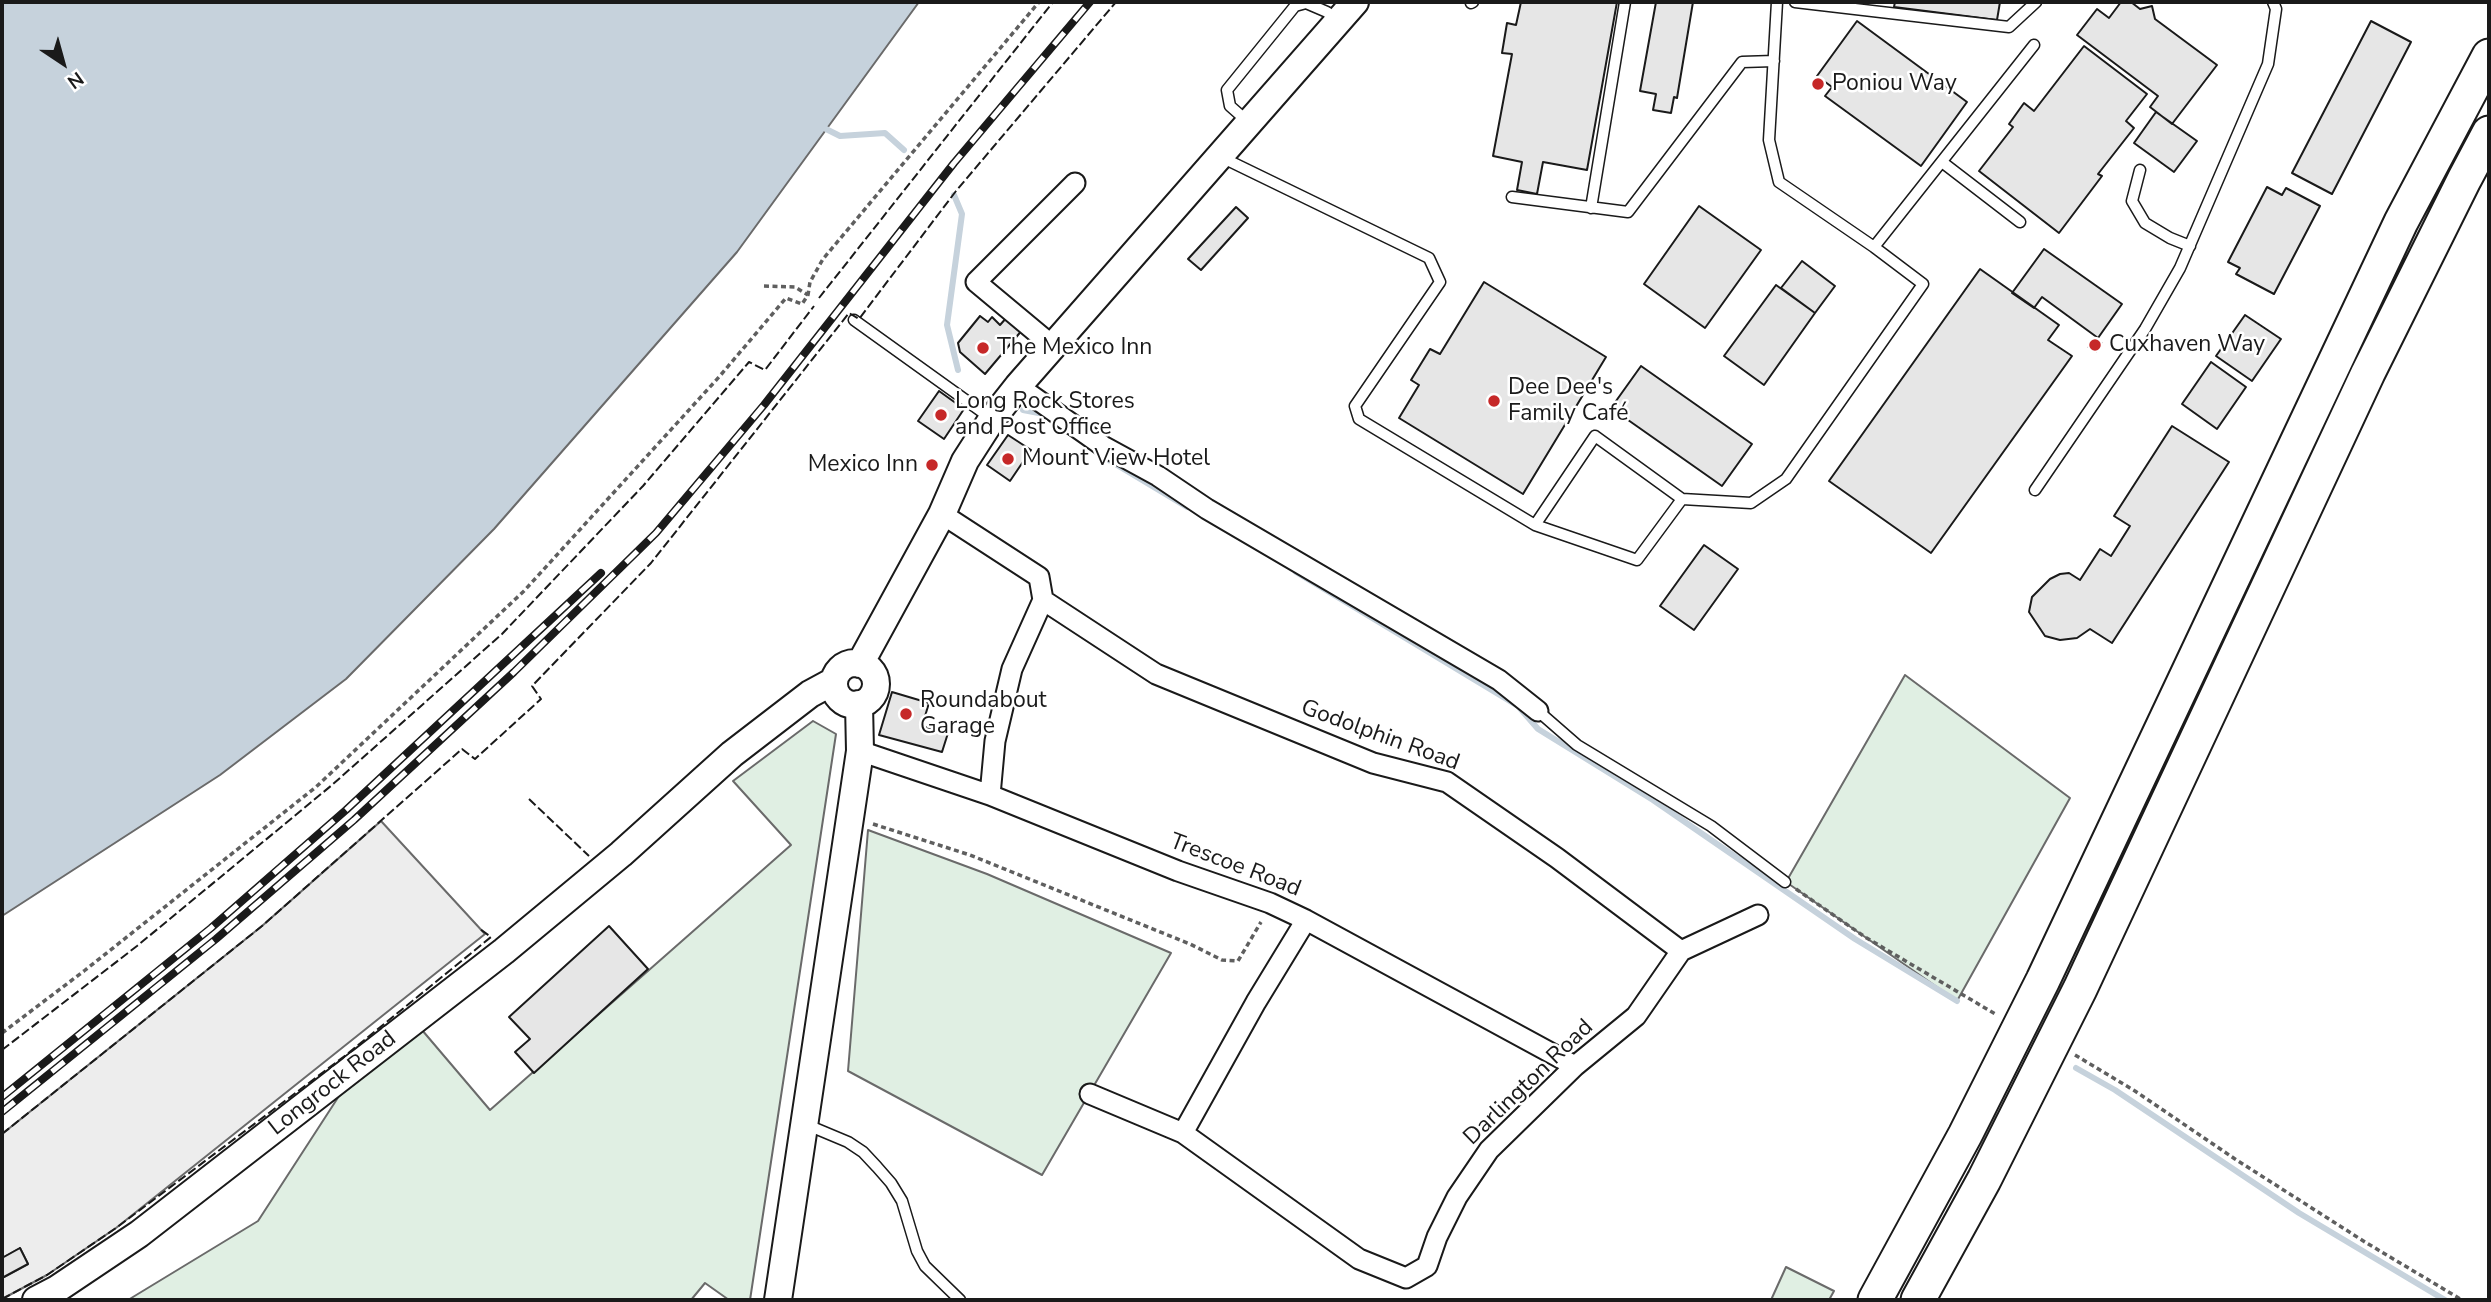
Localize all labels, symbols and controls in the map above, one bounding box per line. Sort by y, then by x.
north arrow [28,28,98,98]
text: N [62,65,89,95]
place label: Poniou Way [1832,70,1957,98]
marker: Poniou Way [1810,76,1826,92]
place label: Cuxhaven Way [2109,331,2265,359]
place label: The Mexico Inn [997,334,1152,362]
marker: Cuxhaven Way [2087,337,2103,353]
marker: The Mexico Inn [975,340,991,356]
place label: Dee Dee's Family Café [1508,374,1628,428]
place label: Long Rock Stores and Post Office [955,388,1135,442]
marker: Dee Dee's Family Café [1486,393,1502,409]
marker: Long Rock Stores and Post Office [933,407,949,423]
place label: Mount View Hotel [1022,445,1210,473]
place label: Mexico Inn [808,451,918,479]
marker: Mount View Hotel [1000,451,1016,467]
marker: Mexico Inn [924,457,940,473]
place label: Roundabout Garage [920,687,1047,741]
street label: Godolphin Road [1297,695,1463,777]
marker: Roundabout Garage [898,706,914,722]
street label: Trescoe Road [1165,828,1305,904]
street label: Darlington Road [1458,1014,1600,1152]
street label: Longrock Road [264,1026,402,1142]

